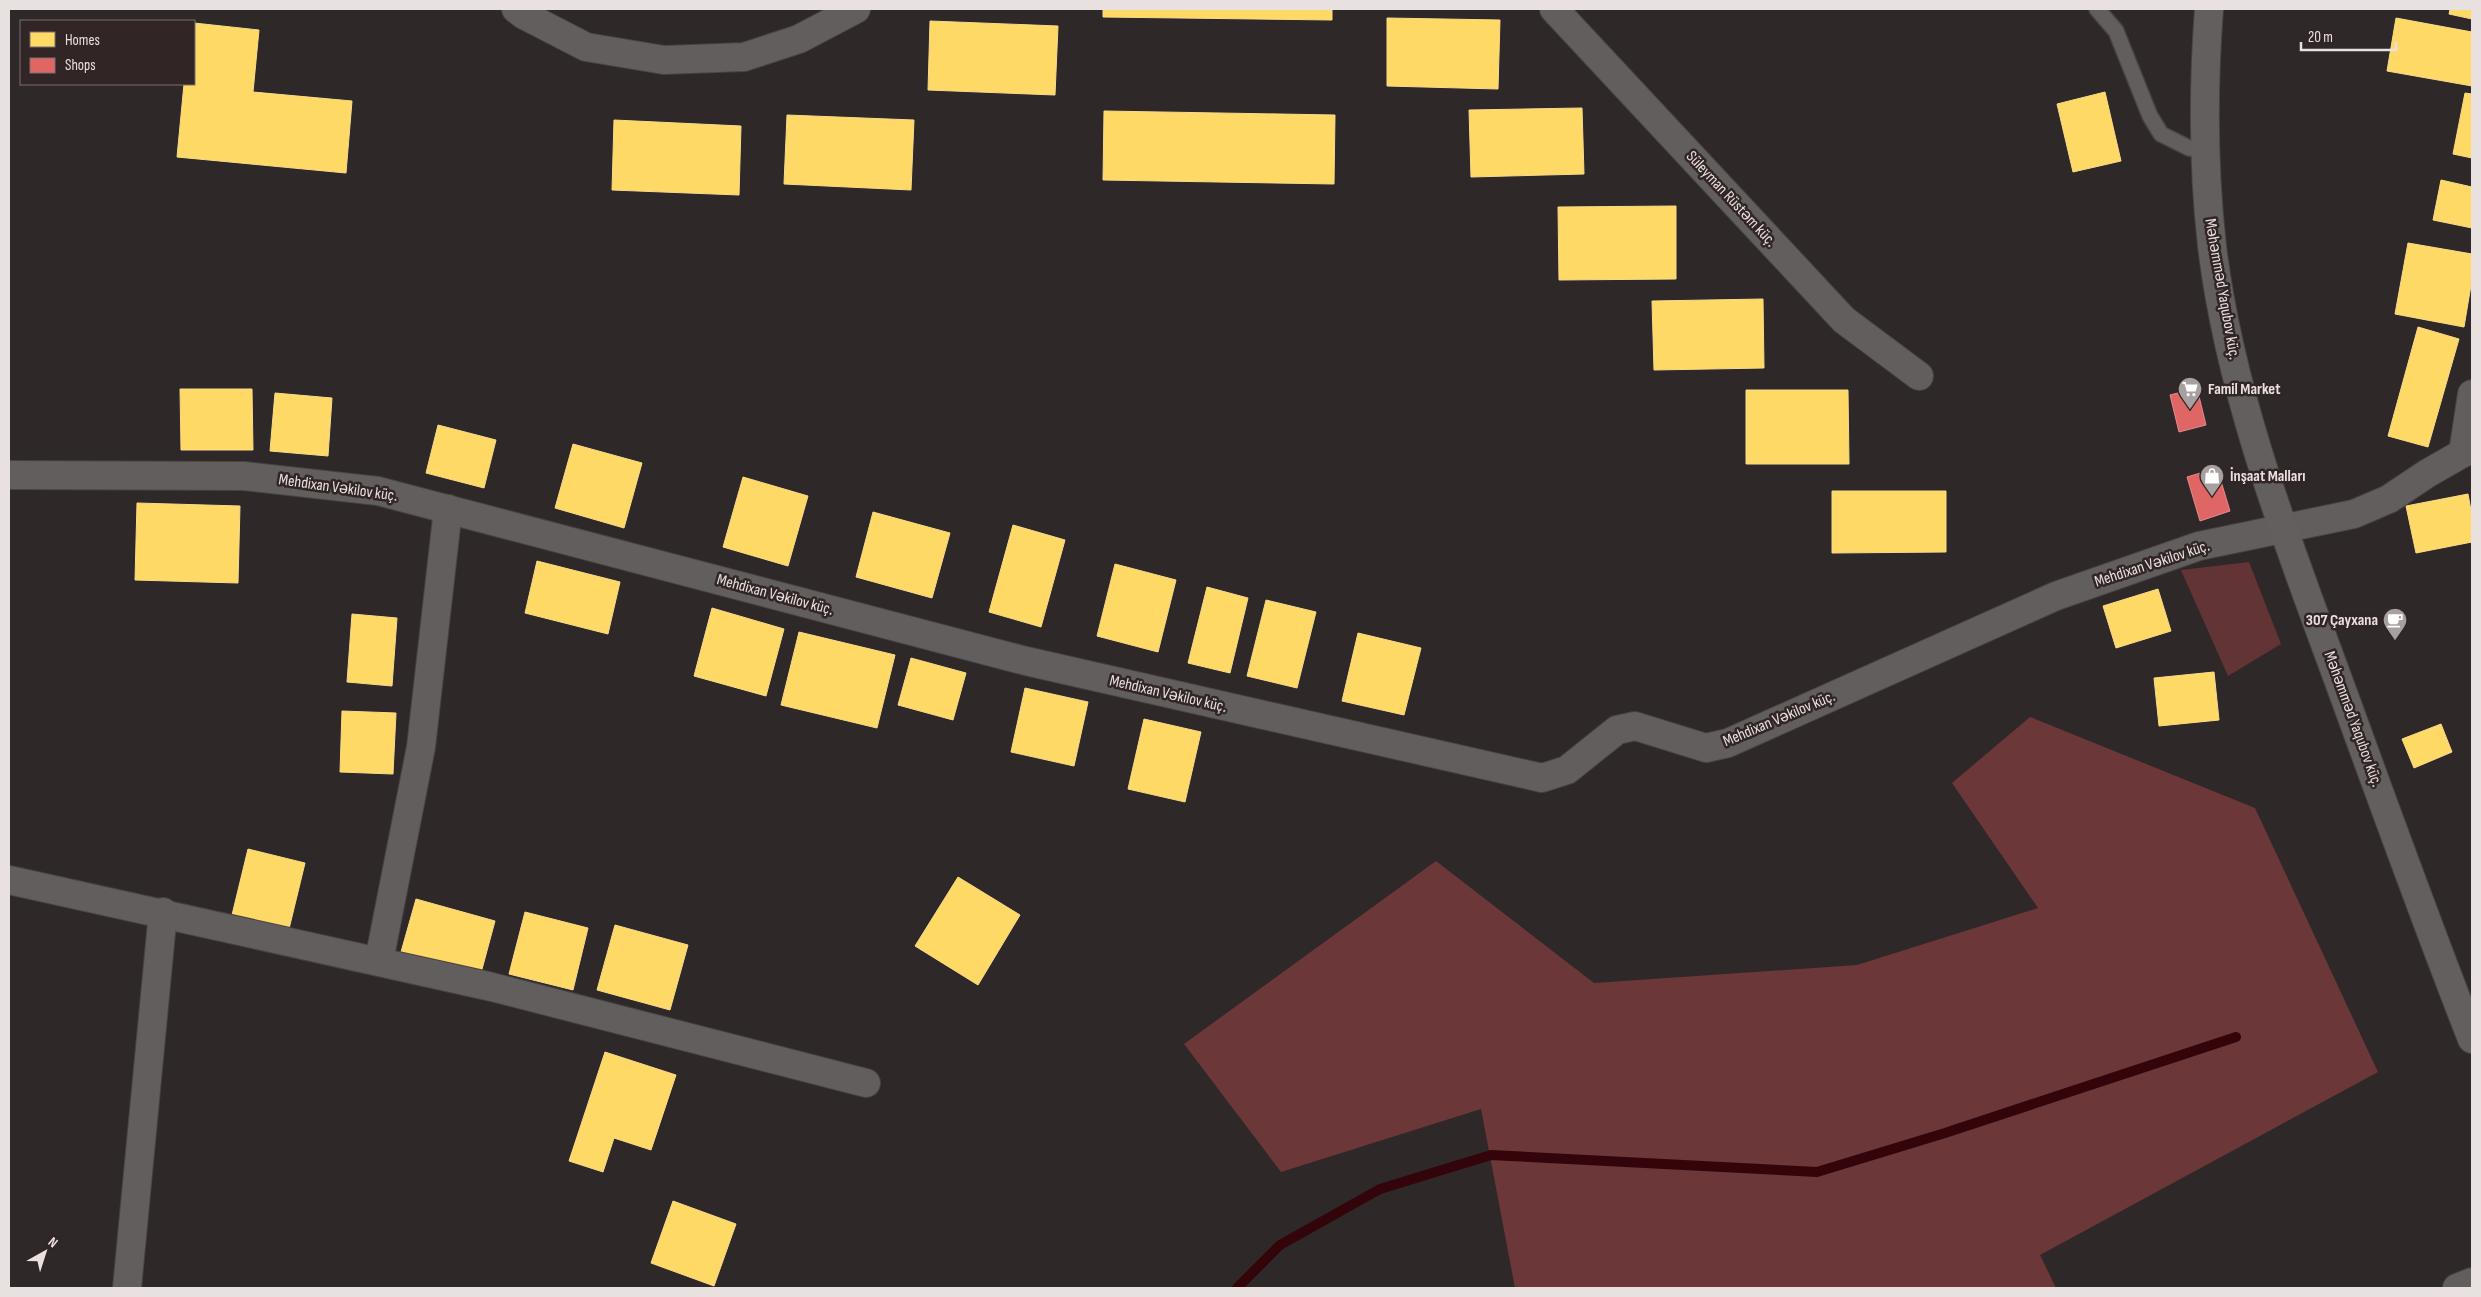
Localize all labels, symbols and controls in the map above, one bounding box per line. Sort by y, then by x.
legend [20,20,195,85]
scale bar [2301,20,2396,52]
text: 20 m [2308,28,2333,47]
text: Homes [65,31,100,50]
text: Shops [65,56,96,75]
street label: Süleyman Rüstəm küç. [1682,147,1780,251]
street label: Məhəmməd Yaqubov küç. [2200,217,2244,361]
supermarket icon: Famil Market [2177,376,2203,410]
place label: Famil Market [2208,380,2280,399]
shop icon: İnşaat Malları [2199,463,2225,497]
place label: İnşaat Malları [2230,467,2306,486]
street label: Mehdixan Vəkilov küç. [277,470,399,506]
street label: Mehdixan Vəkilov küç. [2092,536,2212,592]
street label: Mehdixan Vəkilov küç. [715,570,835,620]
cafe icon: 307 Çayxana [2382,607,2408,641]
place label: 307 Çayxana [2306,611,2378,630]
street label: Məhəmməd Yaqubov küç. [2320,649,2386,789]
street label: Mehdixan Vəkilov küç. [1107,671,1229,717]
street label: Mehdixan Vəkilov küç. [1720,687,1838,751]
north arrow [20,1227,70,1277]
text: N [45,1233,61,1251]

